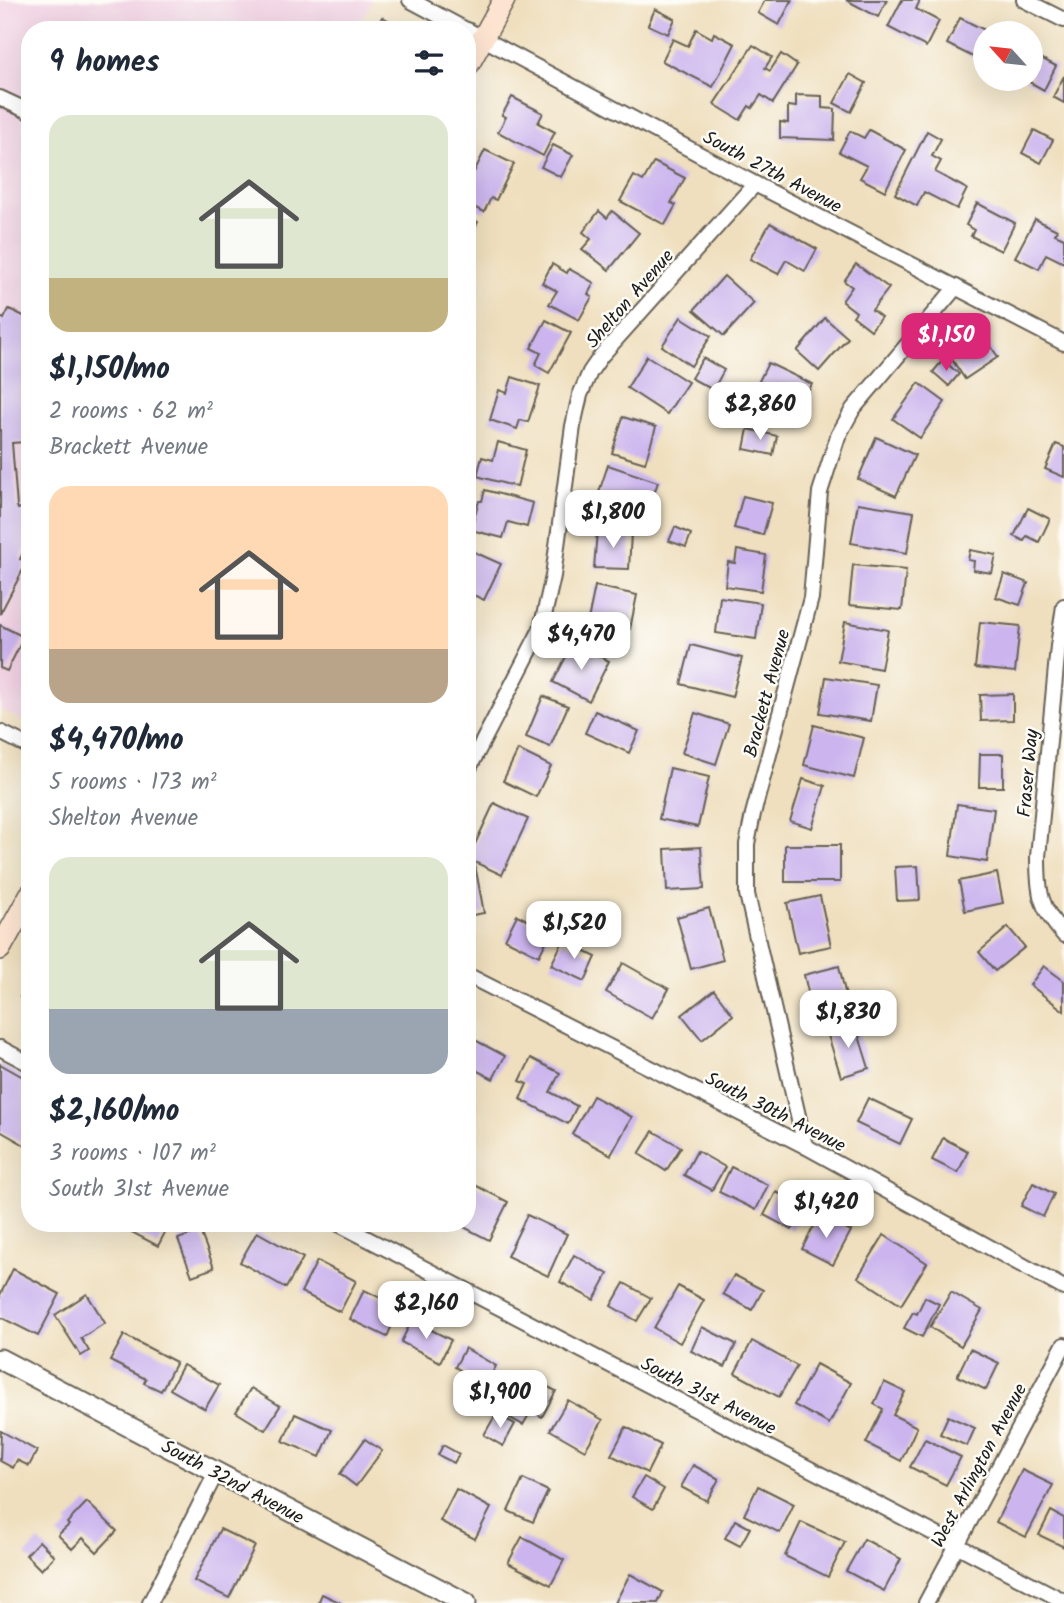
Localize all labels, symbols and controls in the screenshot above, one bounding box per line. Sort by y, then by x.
north arrow [973,21,1043,91]
map controls [973,21,1043,91]
text: 9 homes [49,39,160,87]
icon: filters [410,44,448,82]
street label: South 27th Avenue [697,123,847,222]
icon: home [186,161,312,287]
street label: Shelton Avenue [579,243,683,356]
pin: $1,150 [889,314,1003,373]
text: $1,150 [918,318,974,354]
text: $1,150/mo [49,346,170,394]
pin: $2,860 [703,382,817,442]
text: $2,860 [725,387,795,423]
text: 2 rooms · 62 m² [49,394,213,430]
text: Brackett Avenue [49,430,208,466]
pin: $1,800 [556,490,670,550]
text: $1,800 [581,495,645,531]
icon: home [186,532,312,658]
pin: $4,470 [524,612,638,672]
text: $4,470 [547,617,615,653]
street label: Brackett Avenue [736,626,800,761]
text: $4,470/mo [49,717,184,765]
street label: Fraser Way [1010,727,1048,819]
text: 5 rooms · 173 m² [49,765,217,801]
text: Shelton Avenue [49,801,198,837]
pin: $1,520 [517,902,631,961]
icon: home [186,903,312,1029]
text: $1,520 [542,906,606,942]
pin: $1,830 [791,990,905,1050]
text: $1,830 [816,995,880,1031]
street label: South 30th Avenue [699,1064,851,1161]
text: $2,160/mo [49,1088,180,1136]
text: 3 rooms · 107 m² [49,1136,216,1172]
text: South 31st Avenue [49,1172,229,1208]
pin: $1,420 [769,1180,883,1240]
text: $1,420 [794,1185,858,1221]
pin: $2,160 [369,1282,483,1341]
text: $2,160 [394,1286,458,1322]
street label: South 31st Avenue [635,1350,782,1444]
pin: $1,900 [443,1370,557,1430]
text: $1,900 [469,1375,531,1411]
street label: West Arlington Avenue [924,1378,1036,1553]
street label: South 32nd Avenue [155,1432,309,1533]

